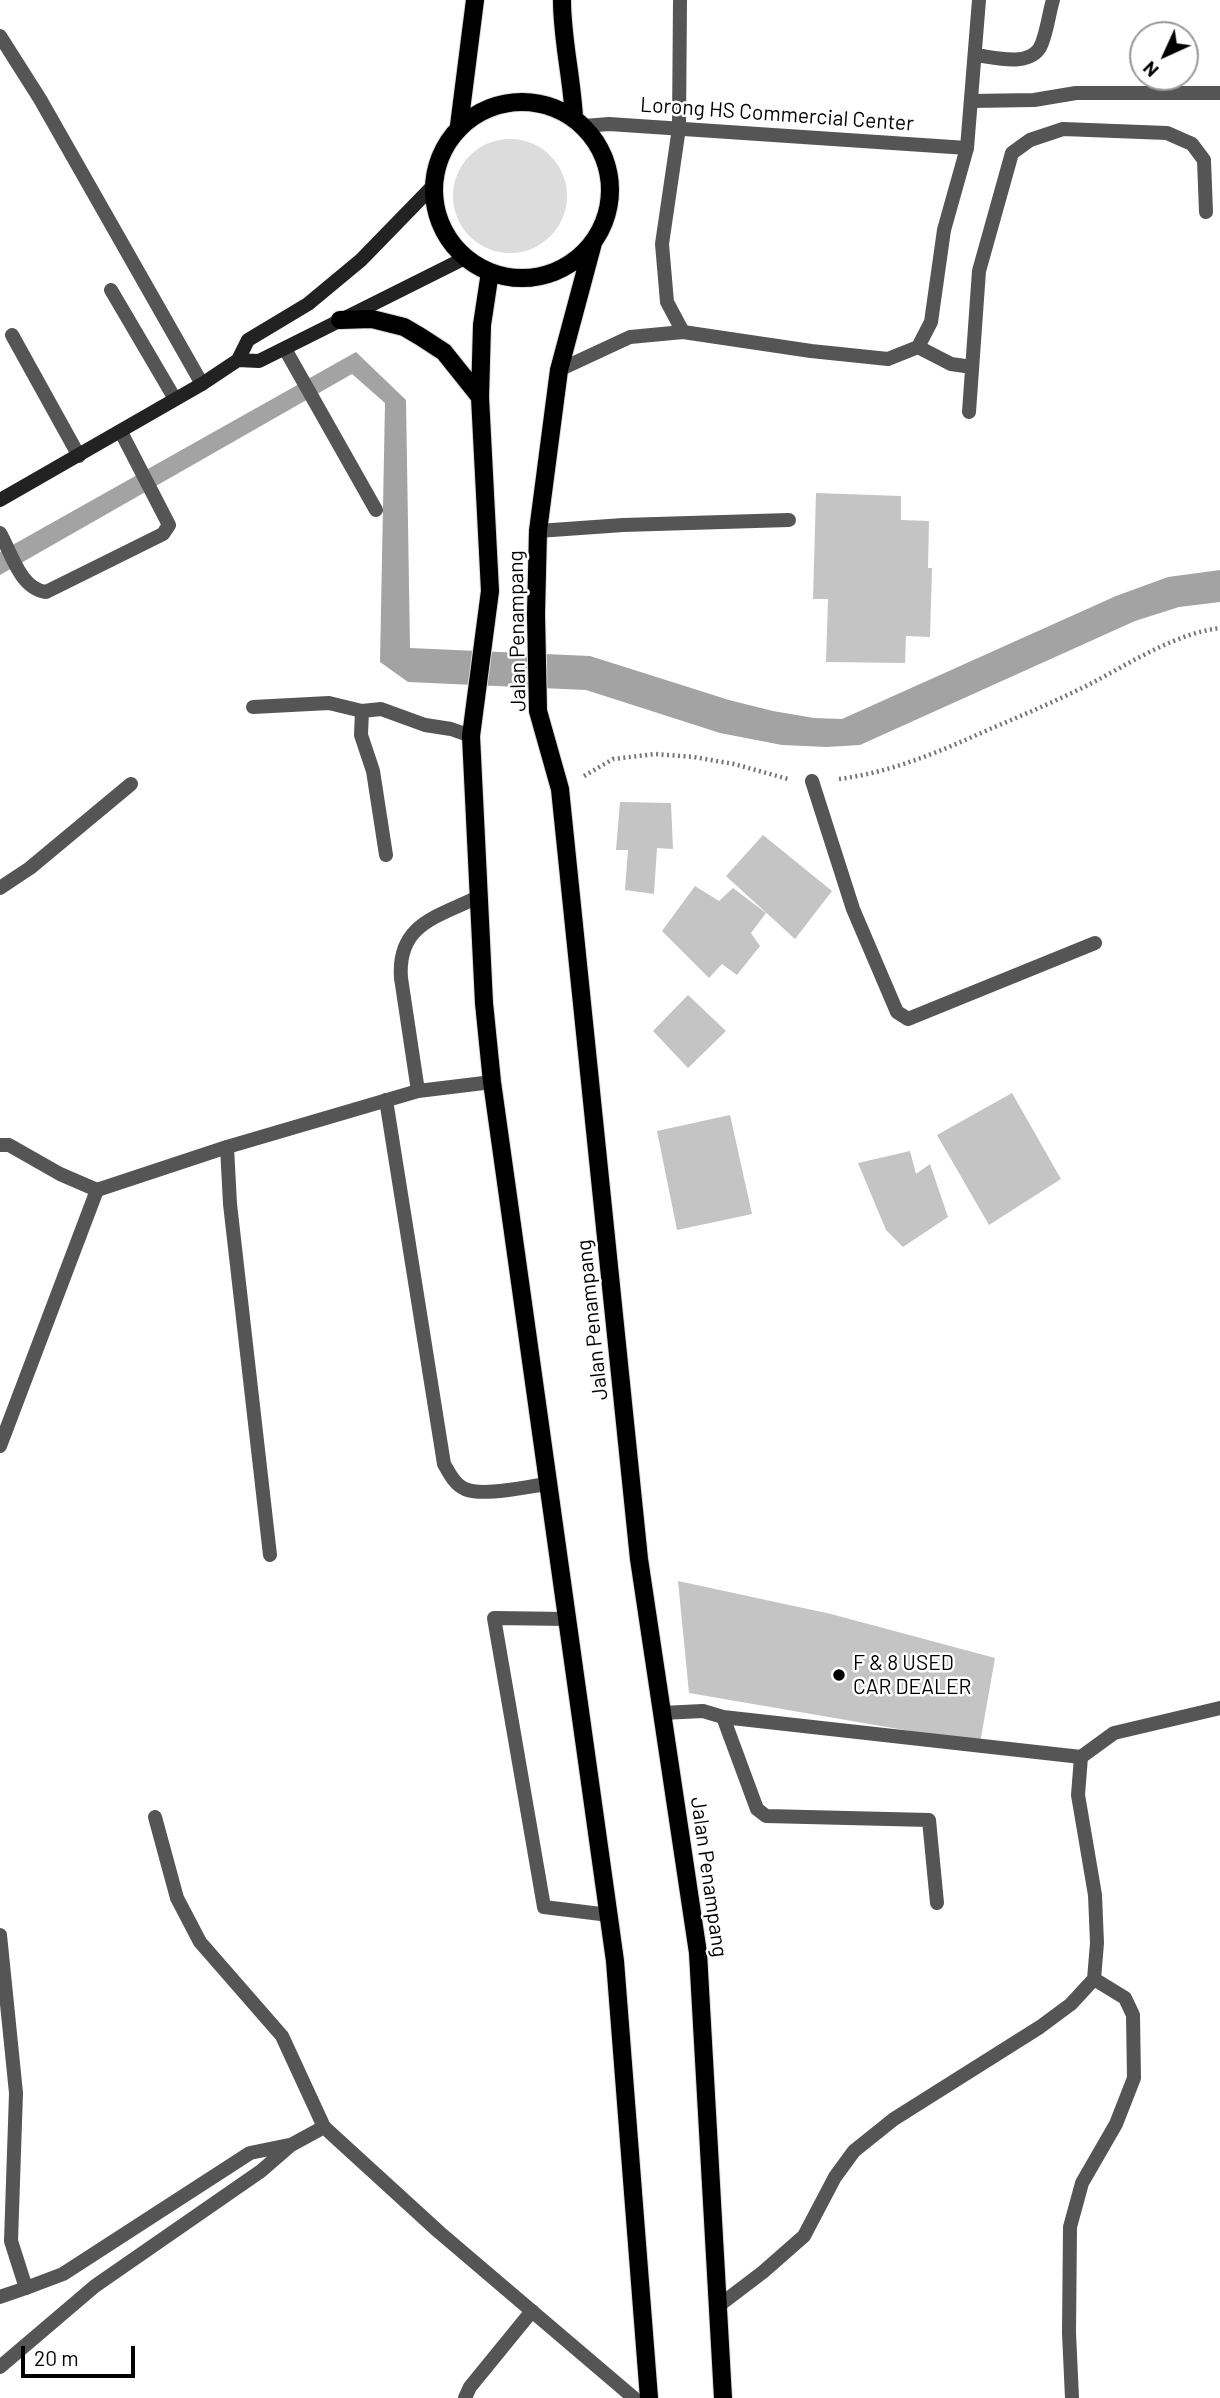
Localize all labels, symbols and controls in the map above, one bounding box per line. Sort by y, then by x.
north arrow [1129,21,1199,91]
text: N [1138,57,1163,82]
street label: Lorong HS Commercial Center [639,92,915,136]
street label: Jalan Penampang [503,550,531,712]
street label: Jalan Penampang [571,1238,613,1402]
place label: F & 8 USED CAR DEALER [853,1650,971,1700]
marker: F & 8 USED CAR DEALER [831,1667,847,1683]
street label: Jalan Penampang [685,1795,733,1959]
scale bar [24,2332,138,2376]
text: 20 m [34,2345,79,2370]

